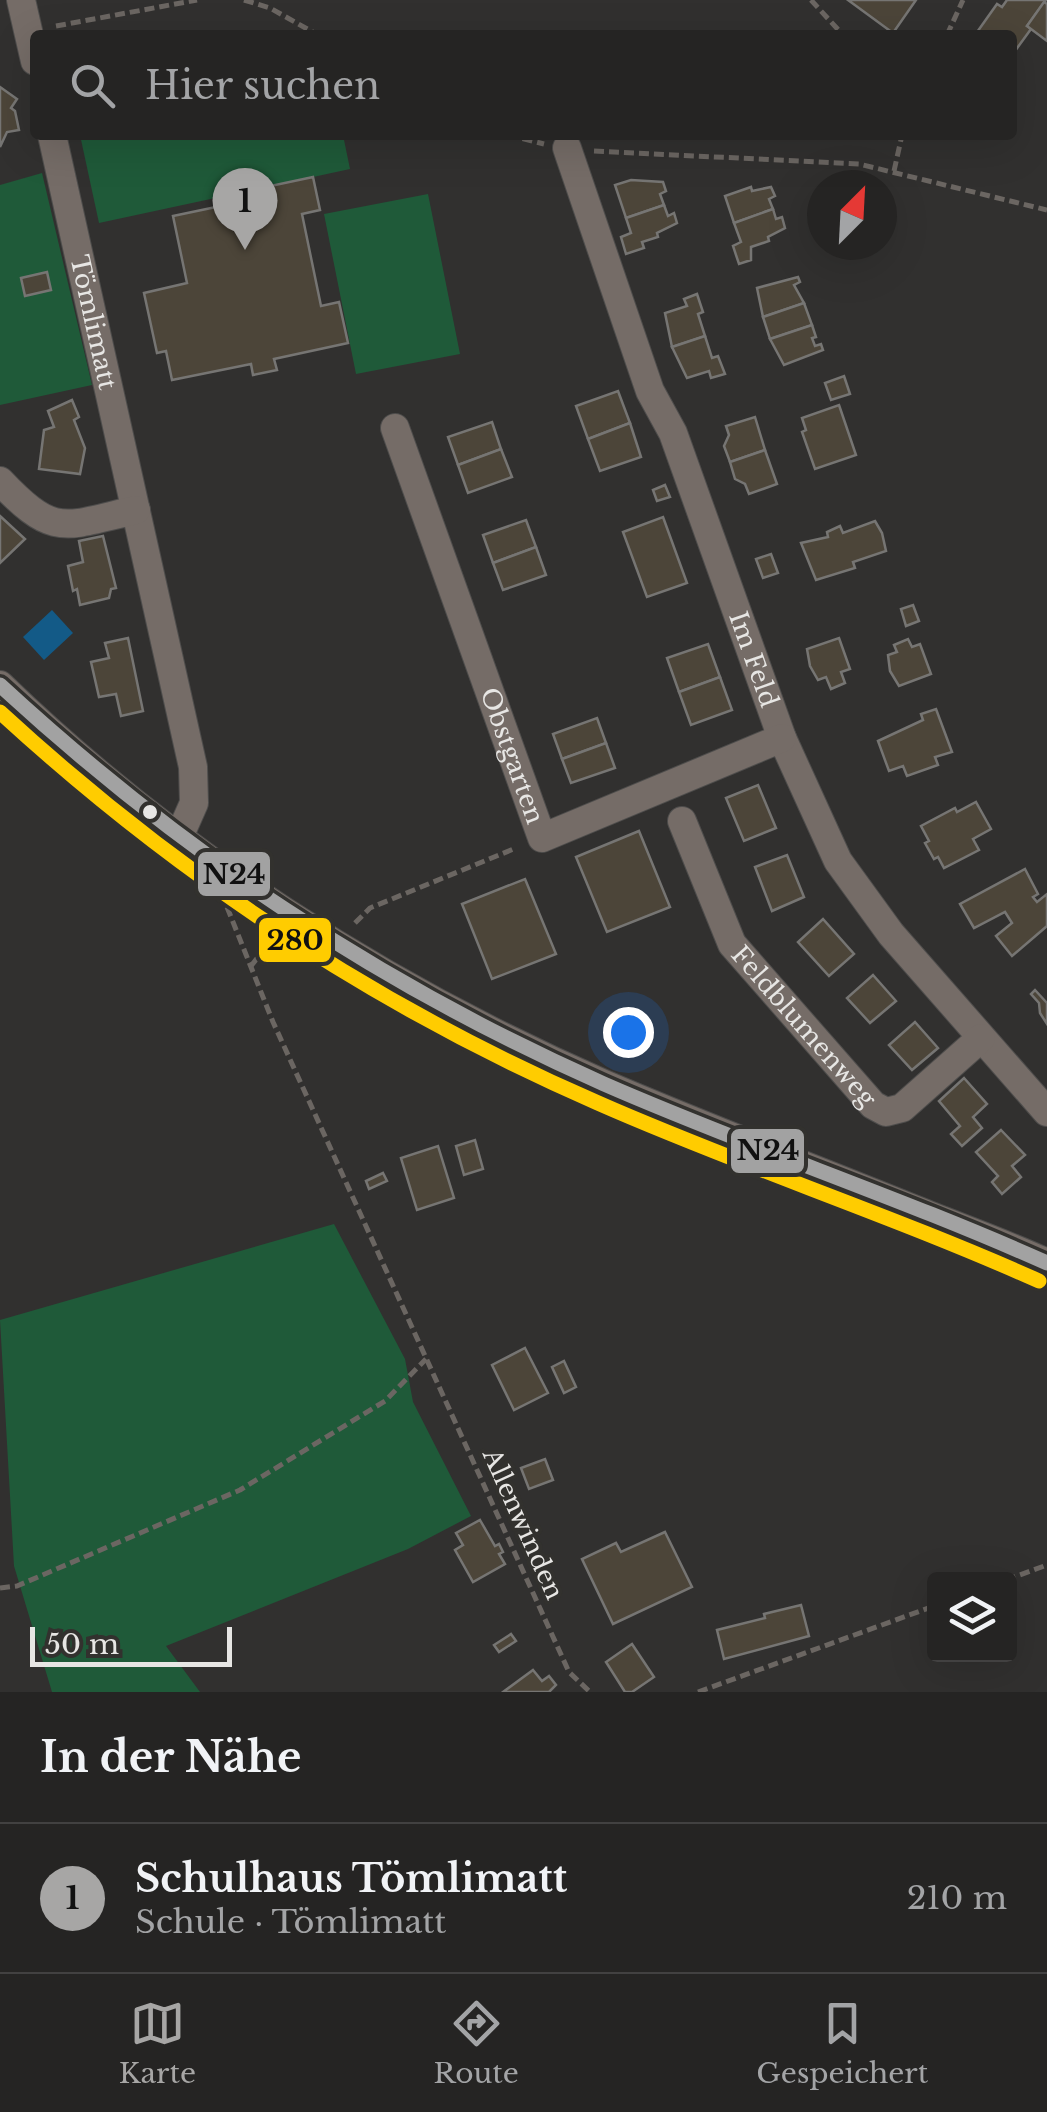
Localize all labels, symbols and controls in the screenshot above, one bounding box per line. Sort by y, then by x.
search box [30,30,1017,140]
icon: search [65,58,120,113]
text: Hier suchen [145,62,380,109]
pin: 1 [212,168,278,250]
north arrow [807,170,897,260]
street label: Tömlimatt [64,252,124,393]
street label: Im Feld [723,607,785,711]
street label: Obstgarten [474,683,551,828]
unlabelled marker [140,802,160,822]
line badge: N24 [196,850,272,898]
text: N24 [202,857,266,892]
line badge: 280 [257,916,333,964]
text: 280 [266,923,324,958]
street label: Feldblumenweg [725,939,884,1114]
your location [603,1007,654,1058]
line badge: N24 [729,1127,806,1175]
text: N24 [736,1133,800,1168]
street label: Allenwinden [475,1443,570,1604]
map controls [927,1572,1017,1662]
button: layers [927,1572,1017,1662]
scale bar [30,1622,232,1666]
text: 50 m [45,1627,119,1662]
text: In der Nähe [40,1731,302,1783]
text: Schulhaus Tömlimatt [135,1855,567,1902]
text: 1 [66,1878,79,1918]
text: 210 m [907,1878,1007,1918]
text: Schule · Tömlimatt [135,1902,446,1942]
tab: Karte [119,1996,196,2091]
tab: Route [433,1996,519,2091]
tab: Gespeichert [756,1996,928,2091]

